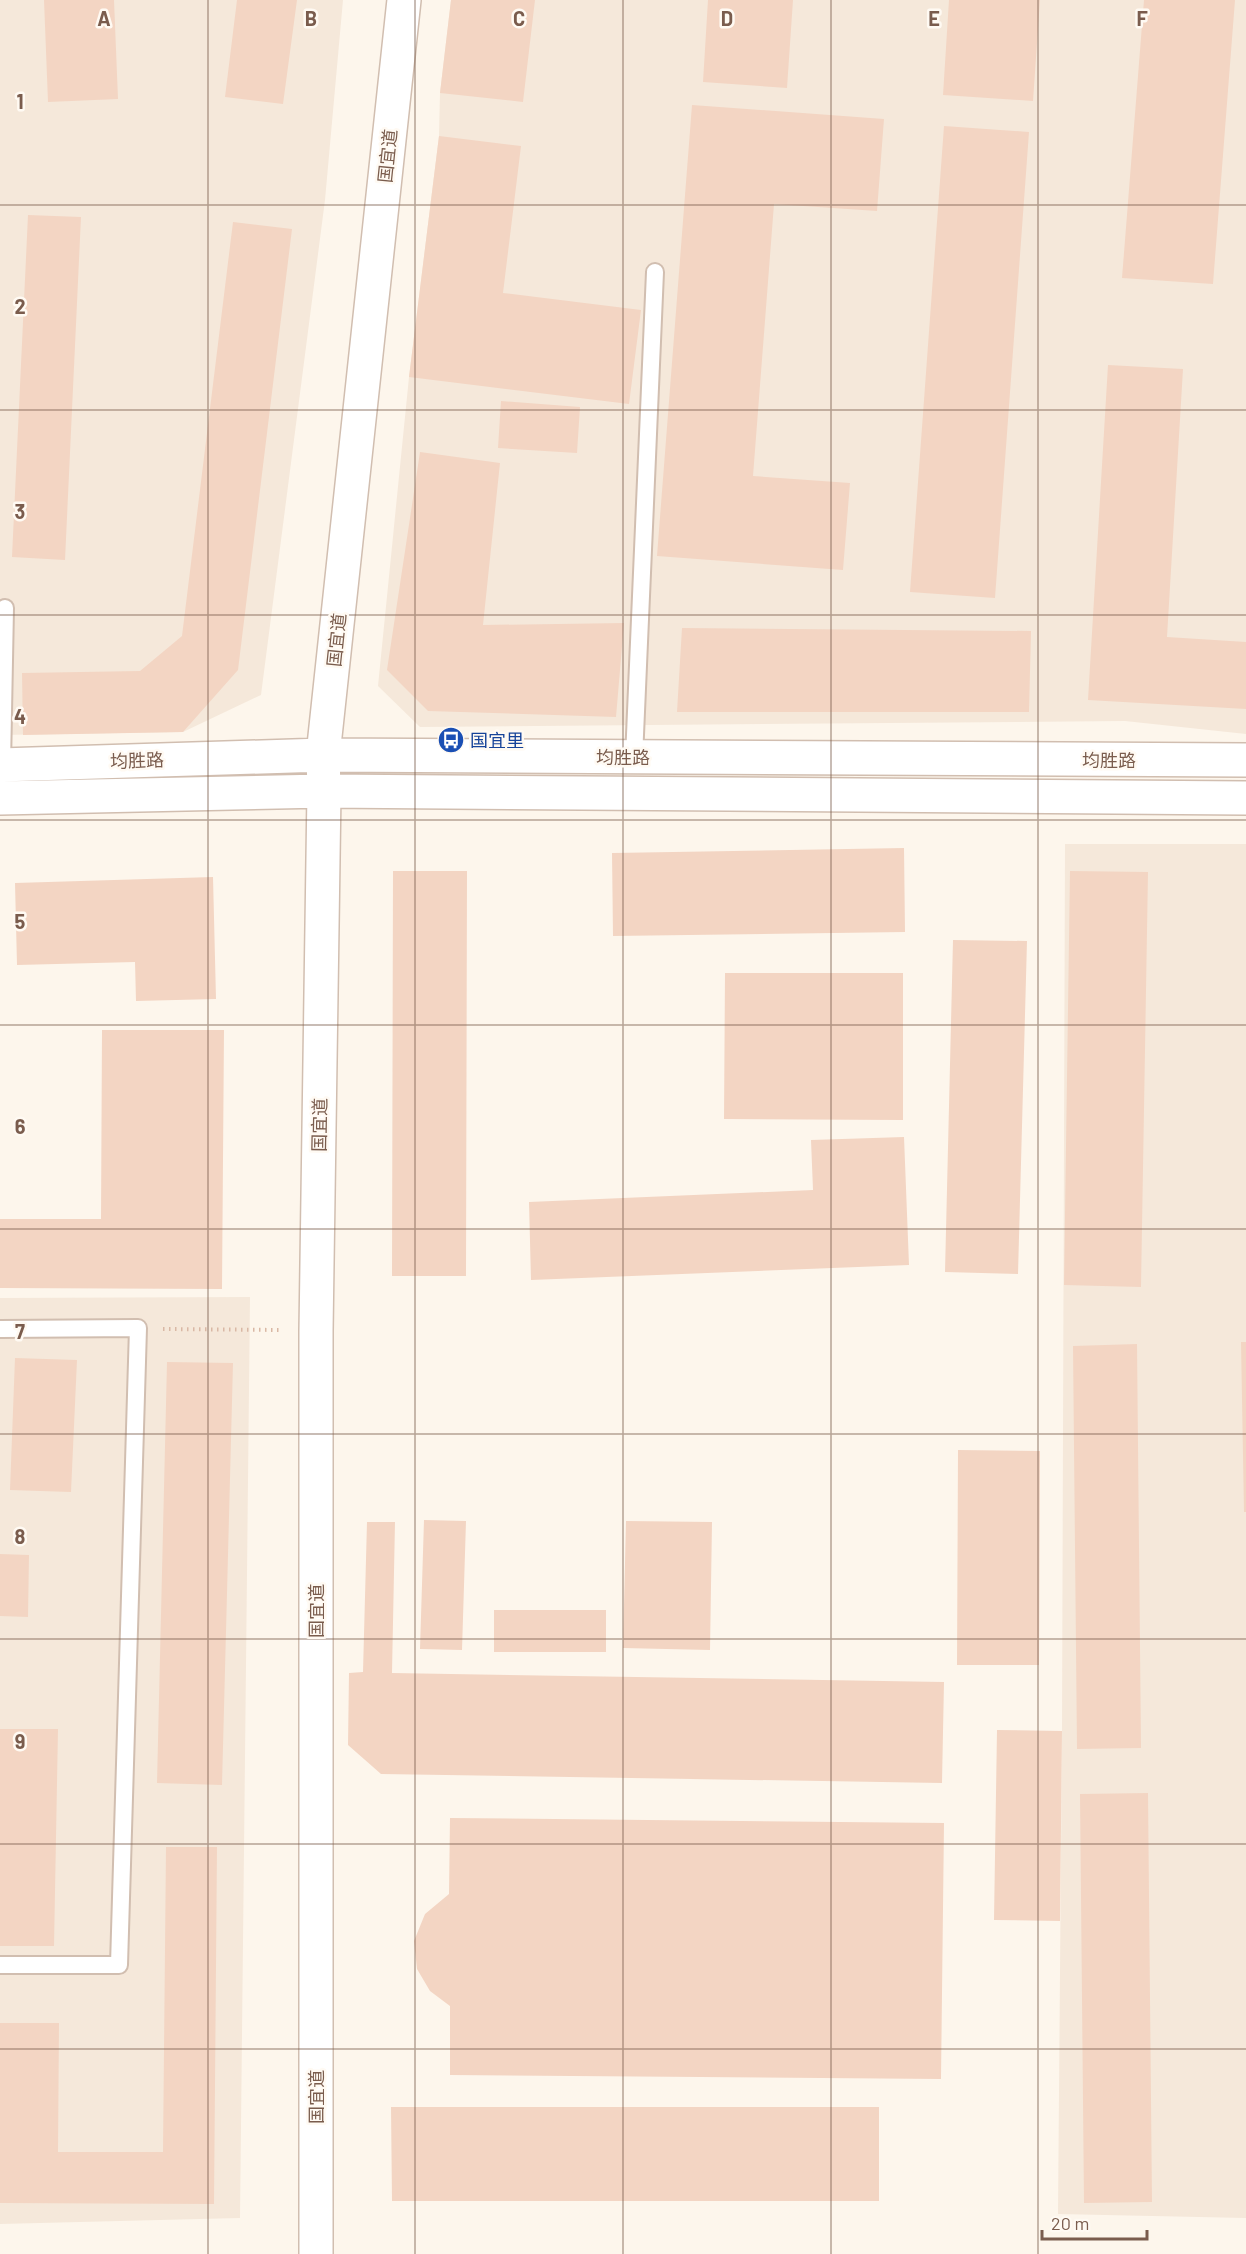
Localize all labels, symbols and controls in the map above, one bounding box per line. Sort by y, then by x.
text: A [97,6,111,30]
text: B [305,6,317,30]
text: C [513,6,525,30]
text: D [721,6,733,30]
text: E [928,6,940,30]
text: F [1136,6,1148,30]
text: 1 [16,89,24,113]
street label: 国宜道 [373,128,401,184]
text: 2 [14,294,26,318]
text: 3 [15,499,25,523]
street label: 国宜道 [322,612,350,668]
text: 4 [14,704,26,728]
bus stop icon: 国宜里 [436,725,466,755]
place label: 国宜里 [470,729,524,751]
street label: 均胜路 [596,746,650,768]
street label: 均胜路 [110,748,164,772]
street label: 均胜路 [1082,749,1136,771]
text: 5 [15,909,26,933]
street label: 国宜道 [308,1098,330,1152]
text: 6 [15,1114,26,1138]
text: 7 [15,1319,25,1343]
text: 8 [15,1524,26,1548]
street label: 国宜道 [305,1584,327,1638]
text: 9 [15,1729,25,1753]
street label: 国宜道 [305,2070,327,2124]
scale bar [1042,2203,1147,2241]
text: 20 m [1051,2212,1089,2234]

